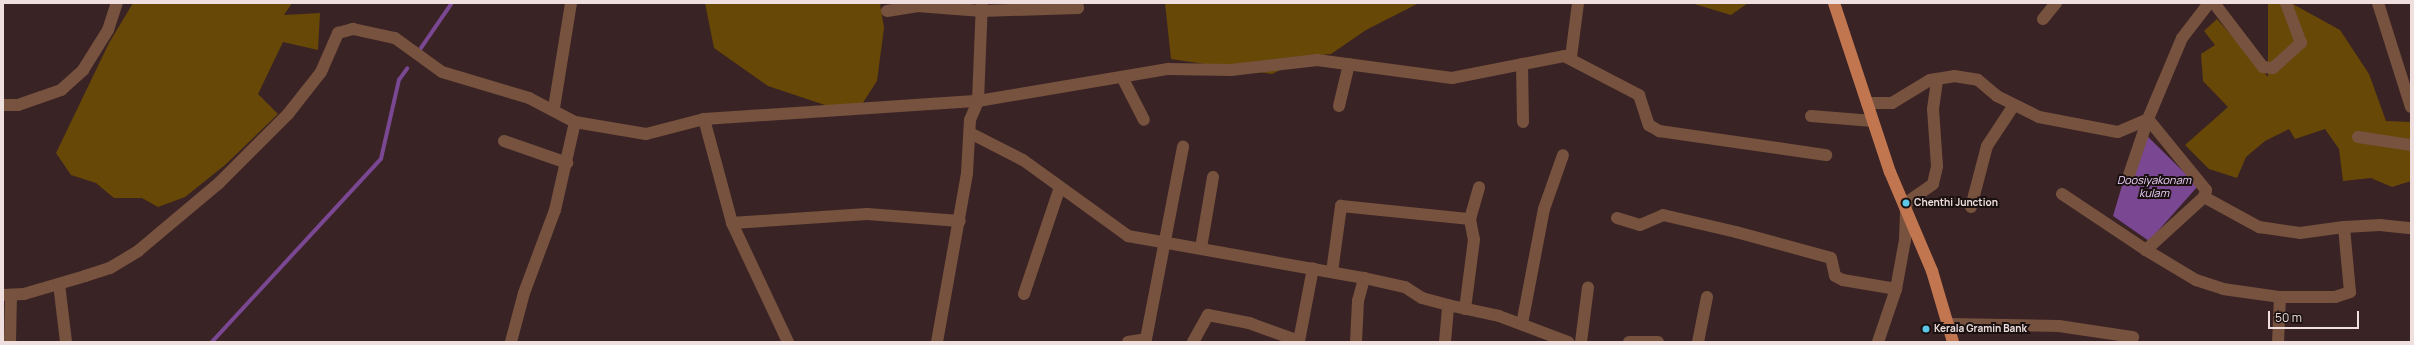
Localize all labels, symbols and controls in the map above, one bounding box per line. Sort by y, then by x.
water label: Doosiyakonam kulam [2117,174,2191,200]
place label: Chenthi Junction [1914,197,1998,209]
marker: Chenthi Junction [1901,198,1911,208]
scale bar [2270,303,2361,329]
text: 50 m [2275,309,2302,326]
place label: Kerala Gramin Bank [1934,323,2027,335]
marker: Kerala Gramin Bank [1921,324,1931,334]

